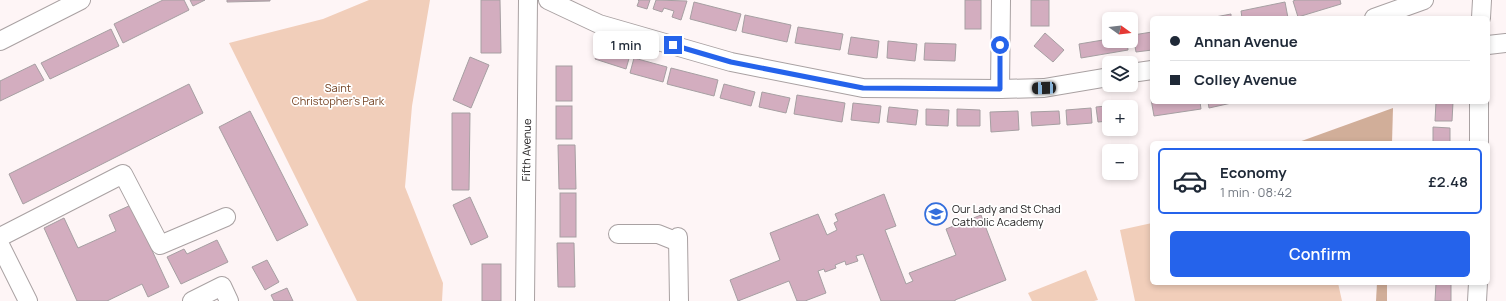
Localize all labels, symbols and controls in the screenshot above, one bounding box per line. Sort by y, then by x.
north arrow [1102,12,1138,48]
map controls [1102,12,1138,180]
callout: 1 min [593,31,659,59]
text: Annan Avenue [1194,31,1298,52]
text: 1 min [611,36,642,54]
route end [664,36,682,54]
route start [991,36,1009,54]
button: layers [1102,56,1138,92]
text: Colley Avenue [1194,69,1297,90]
park label: Saint Christopher's Park [292,80,385,108]
car [1032,82,1056,94]
button: + [1102,100,1138,136]
street label: Fifth Avenue [518,118,534,182]
button: − [1102,144,1138,180]
text: Economy [1220,162,1287,183]
icon: car [1172,163,1208,199]
text: £2.48 [1428,171,1468,192]
text: 1 min · 08:42 [1220,183,1292,201]
school or university icon: Our Lady and St Chad Catholic Academy [923,201,949,227]
place label: Our Lady and St Chad Catholic Academy [952,201,1061,229]
button: Confirm [1170,231,1470,277]

